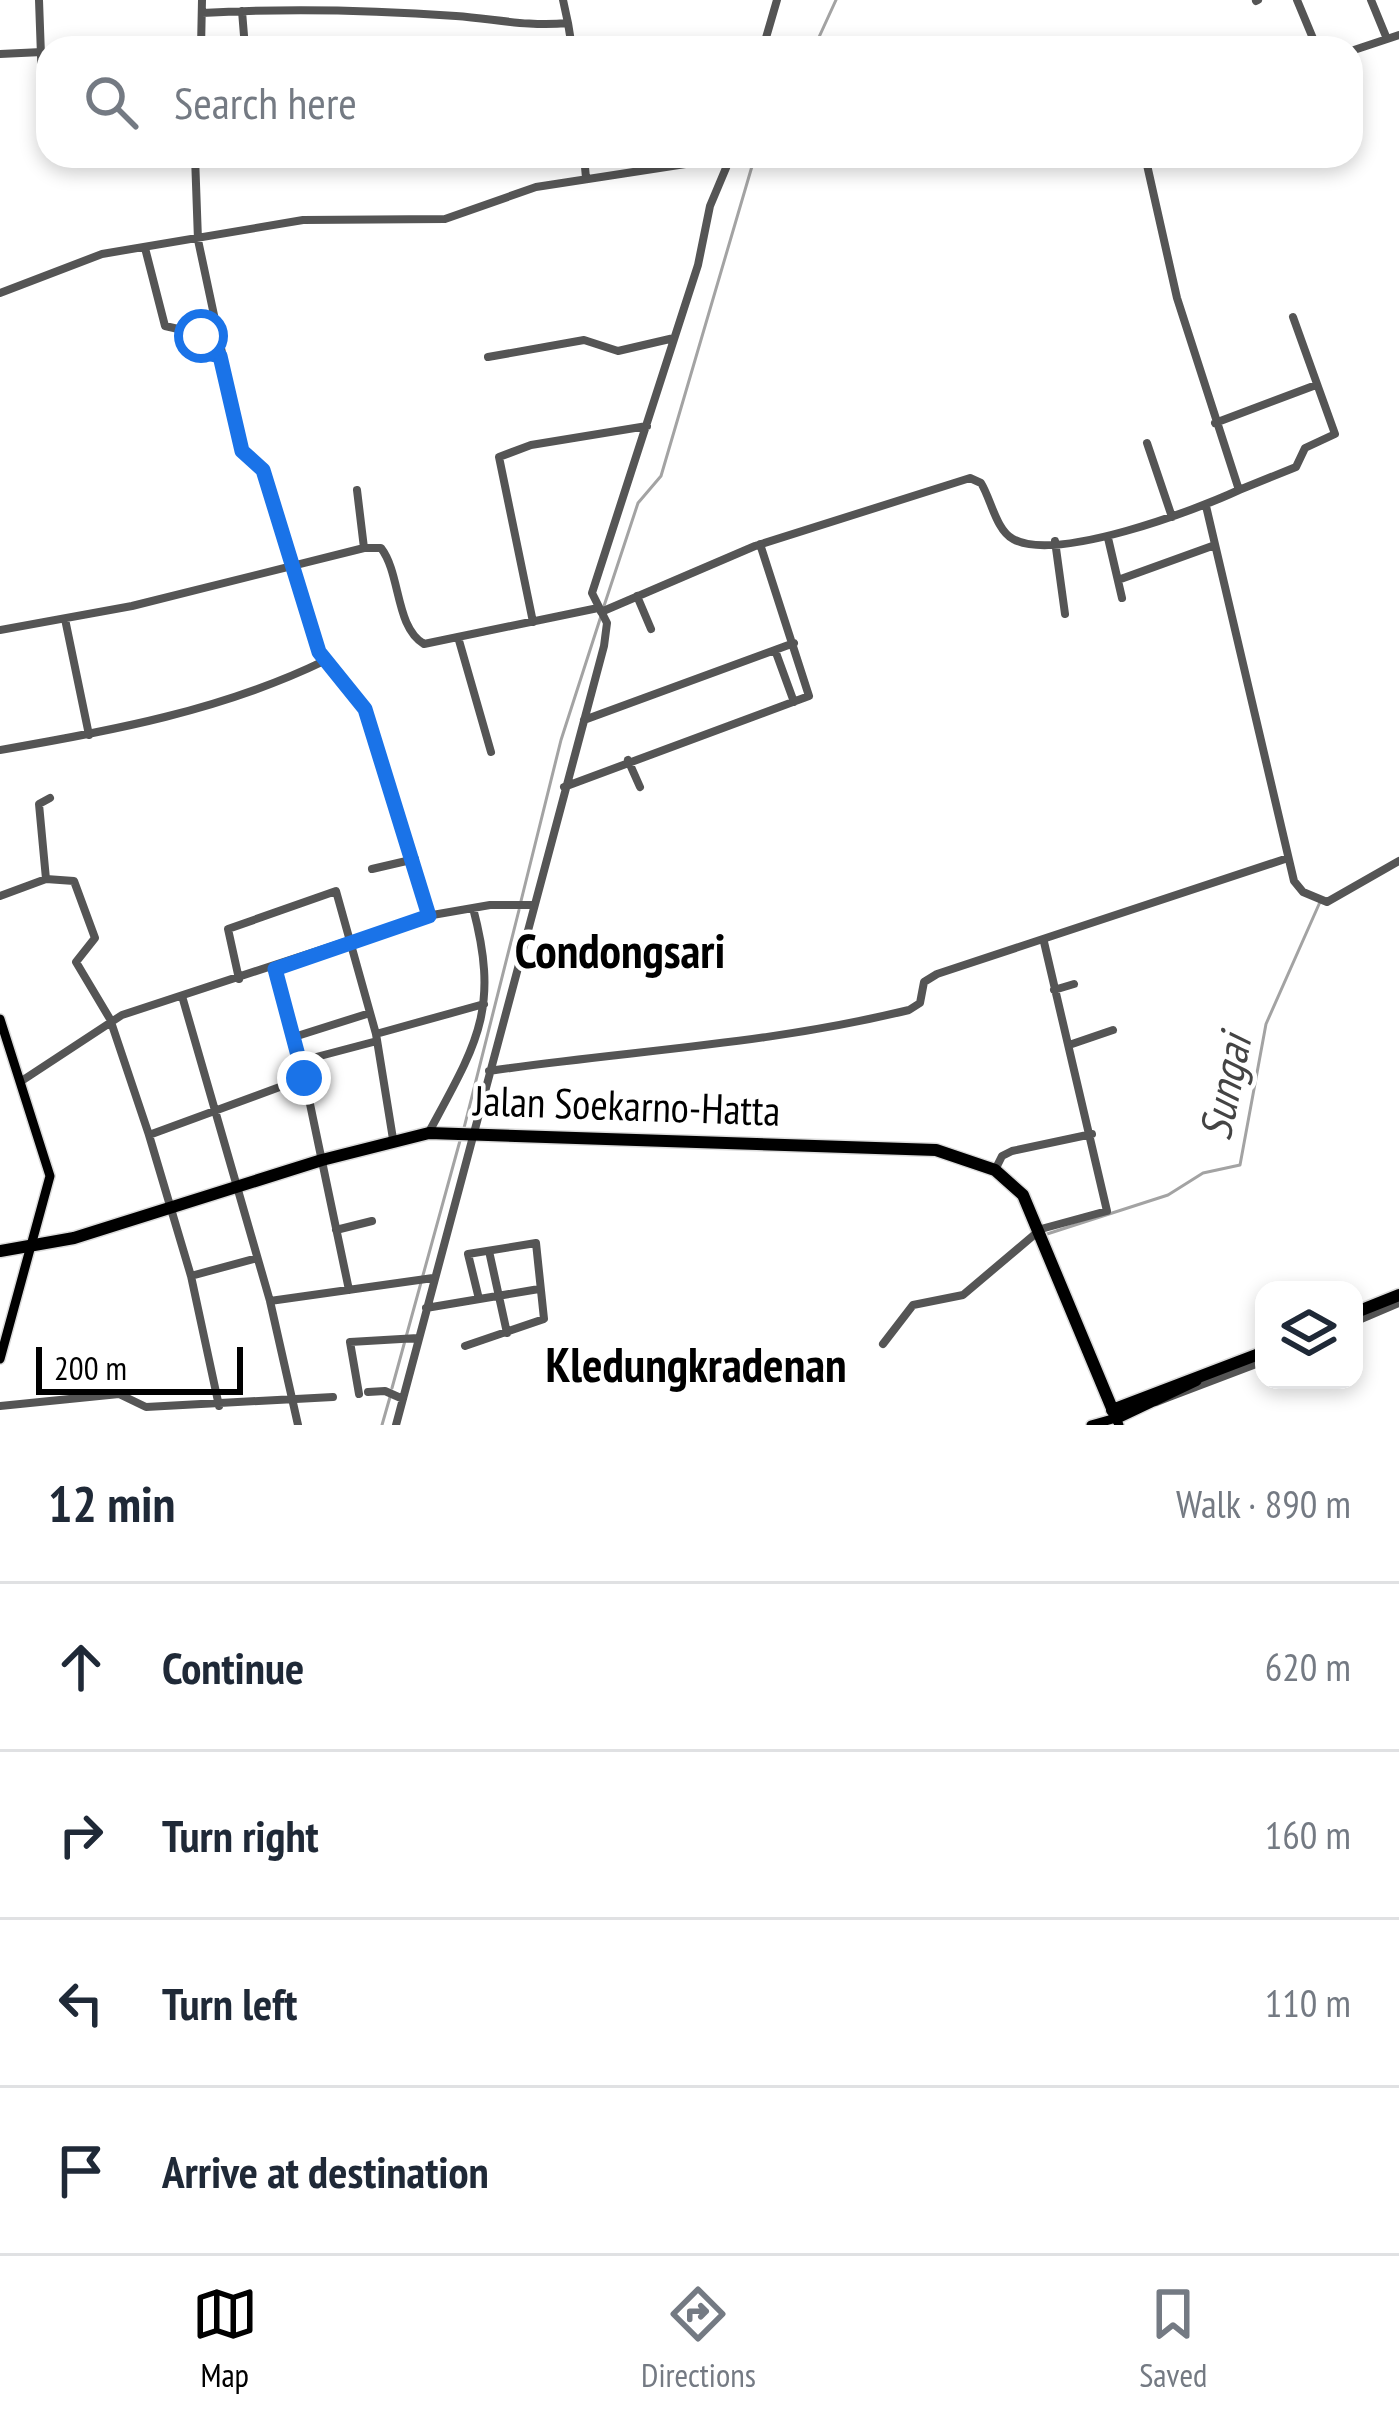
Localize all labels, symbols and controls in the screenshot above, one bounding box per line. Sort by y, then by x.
search box [36,36,1363,168]
icon: search [78,69,144,135]
text: Search here [174,73,357,131]
route start [174,309,228,363]
district label: Condongsari [515,919,725,981]
water label: Sungai [1185,1024,1264,1145]
route end [277,1051,331,1105]
street label: Jalan Soekarno-Hatta [471,1072,781,1138]
map controls [1255,1281,1363,1389]
button: layers [1255,1281,1363,1389]
district label: Kledungkradenan [545,1333,847,1395]
scale bar [36,1341,243,1394]
text: 200 m [54,1346,127,1389]
text: 12 min [48,1470,175,1536]
text: Walk · 890 m [1176,1478,1351,1529]
icon: ahead [48,1634,114,1700]
text: Continue [162,1638,304,1696]
text: 620 m [1265,1641,1351,1692]
icon: right [48,1802,114,1868]
text: Turn right [162,1806,319,1864]
text: 160 m [1265,1809,1351,1860]
icon: left [48,1970,114,2036]
text: Turn left [162,1974,297,2032]
text: 110 m [1265,1977,1351,2028]
icon: arrive [48,2138,114,2204]
text: Arrive at destination [162,2142,489,2200]
tab: Map [192,2281,258,2396]
tab: Directions [641,2281,756,2396]
tab: Saved [1139,2281,1207,2396]

